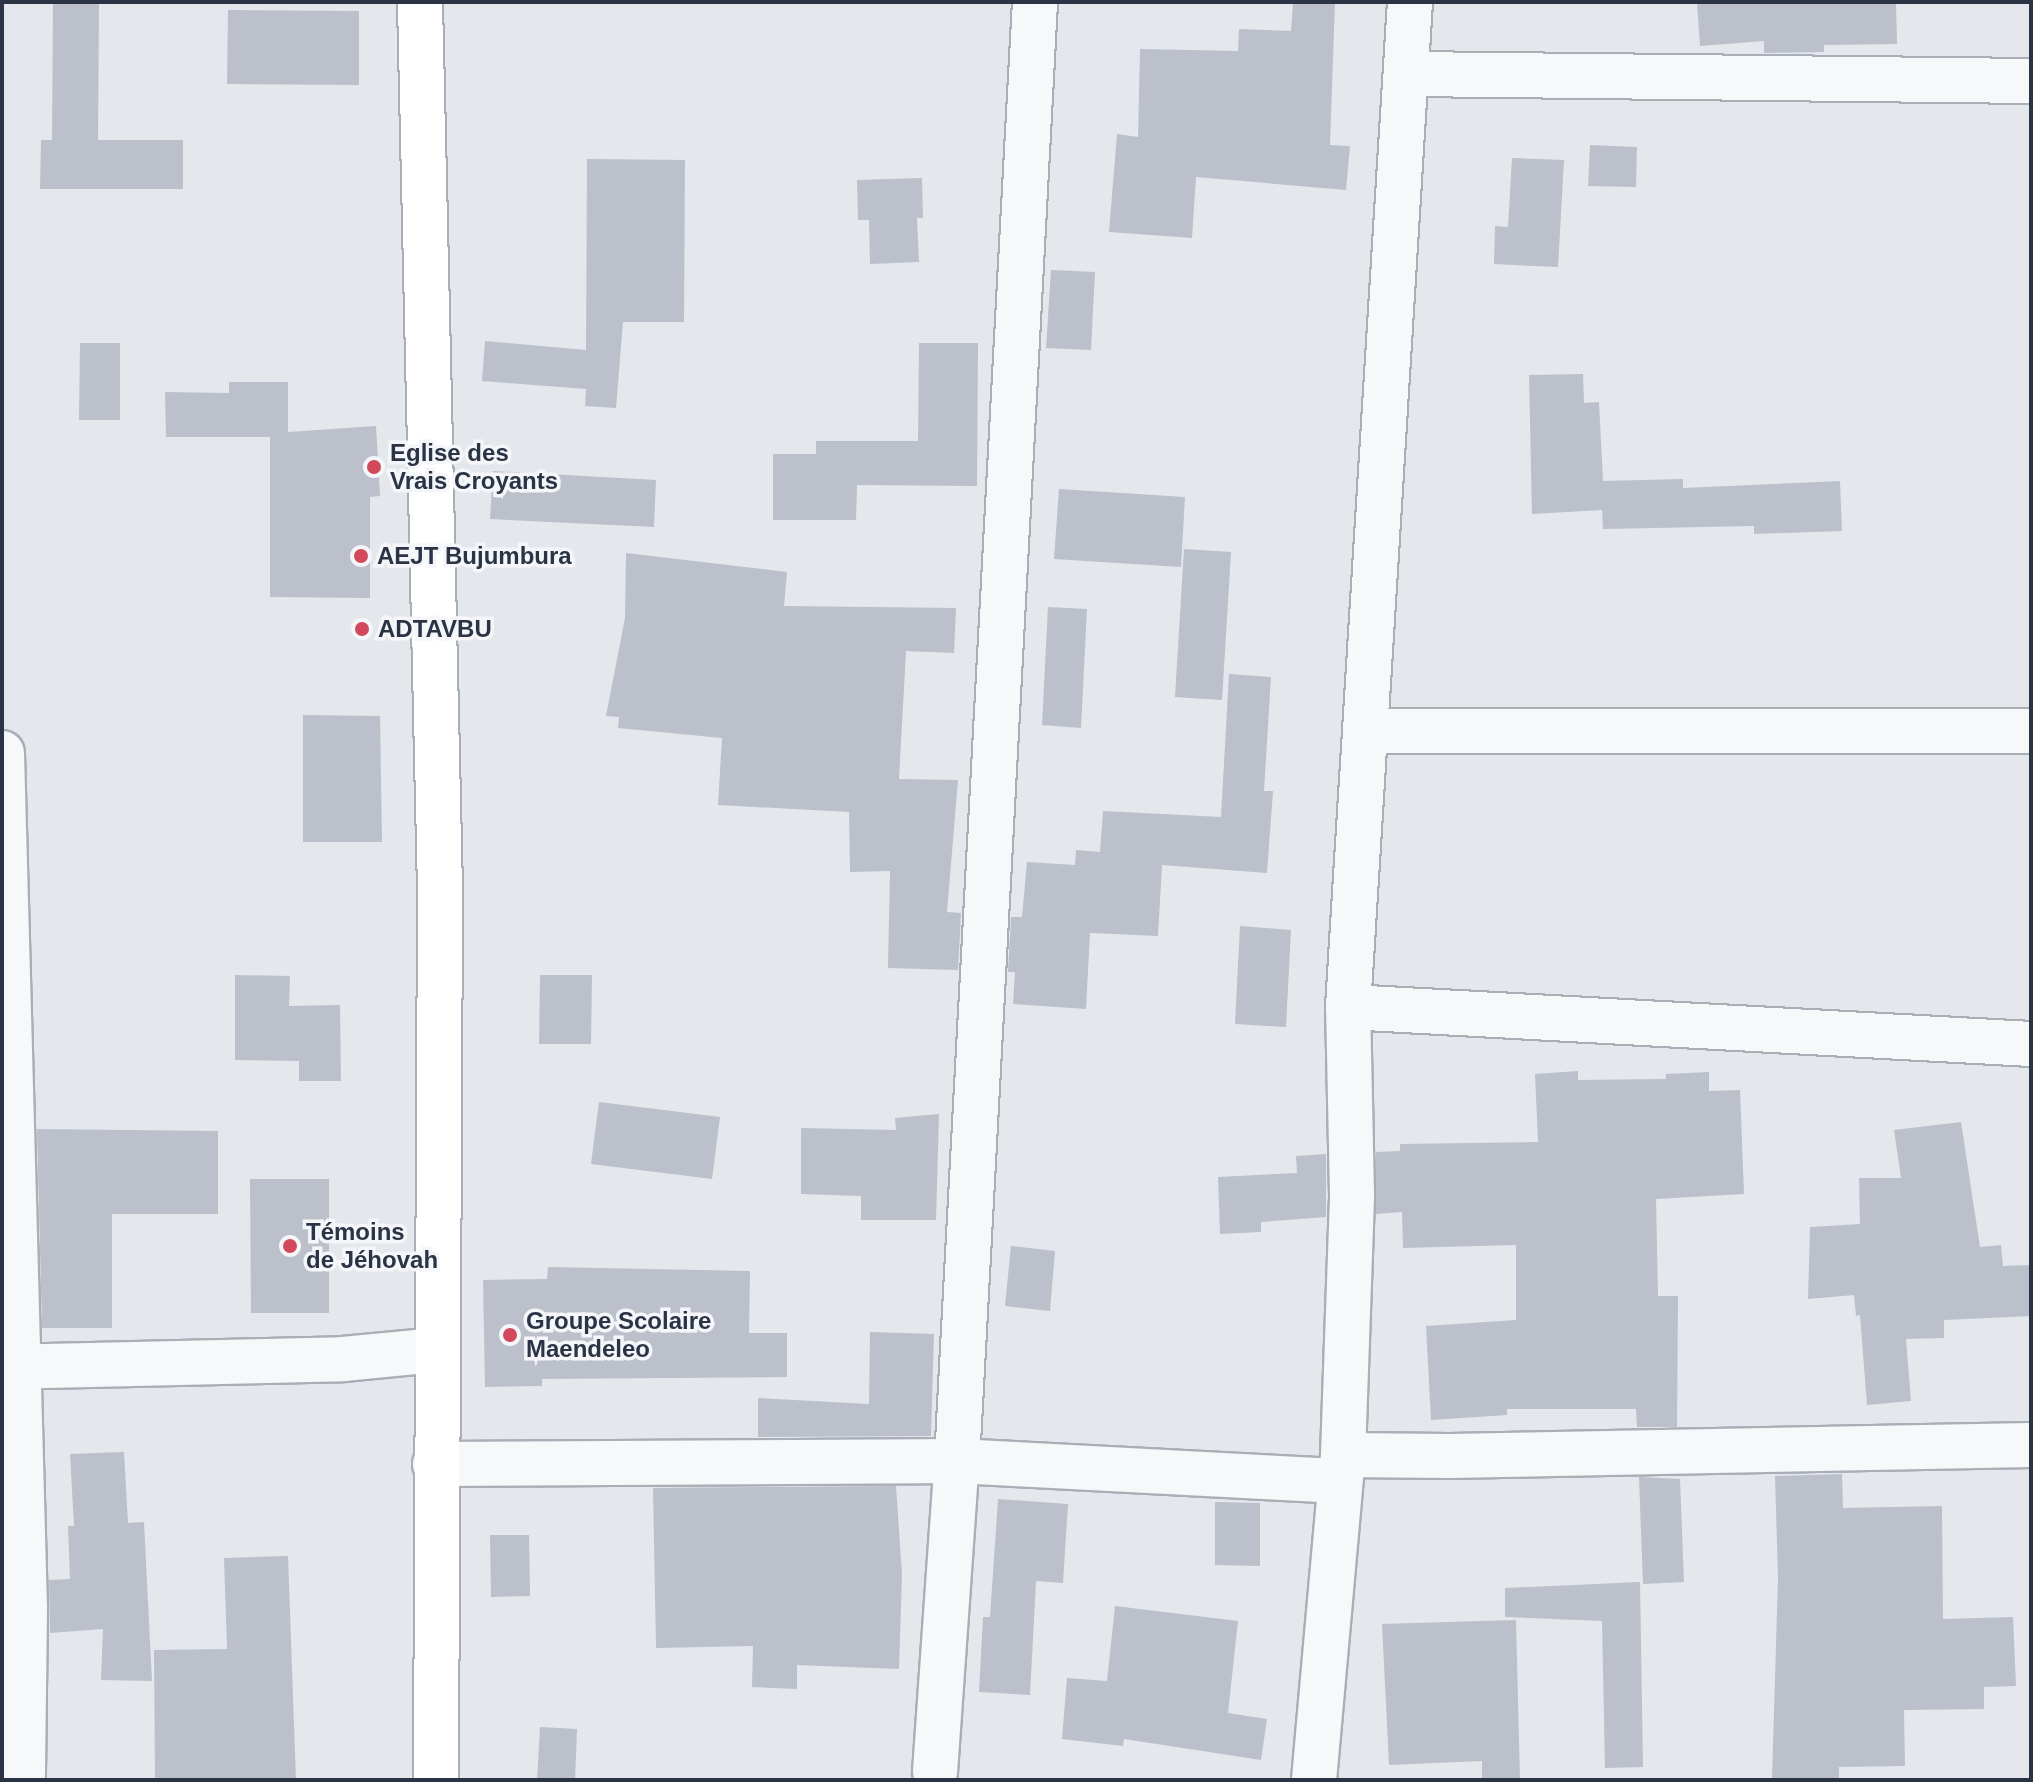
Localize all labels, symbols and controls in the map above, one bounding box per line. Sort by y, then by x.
place label: Eglise des Vrais Croyants [390,439,558,495]
marker: Eglise des Vrais Croyants [365,458,383,476]
place label: AEJT Bujumbura [377,542,572,570]
marker: AEJT Bujumbura [352,547,370,565]
place label: ADTAVBU [378,615,492,643]
marker: ADTAVBU [353,620,371,638]
place label: Témoins de Jéhovah [306,1218,438,1274]
marker: Témoins de Jéhovah [281,1237,299,1255]
place label: Groupe Scolaire Maendeleo [526,1307,711,1363]
marker: Groupe Scolaire Maendeleo [501,1326,519,1344]

